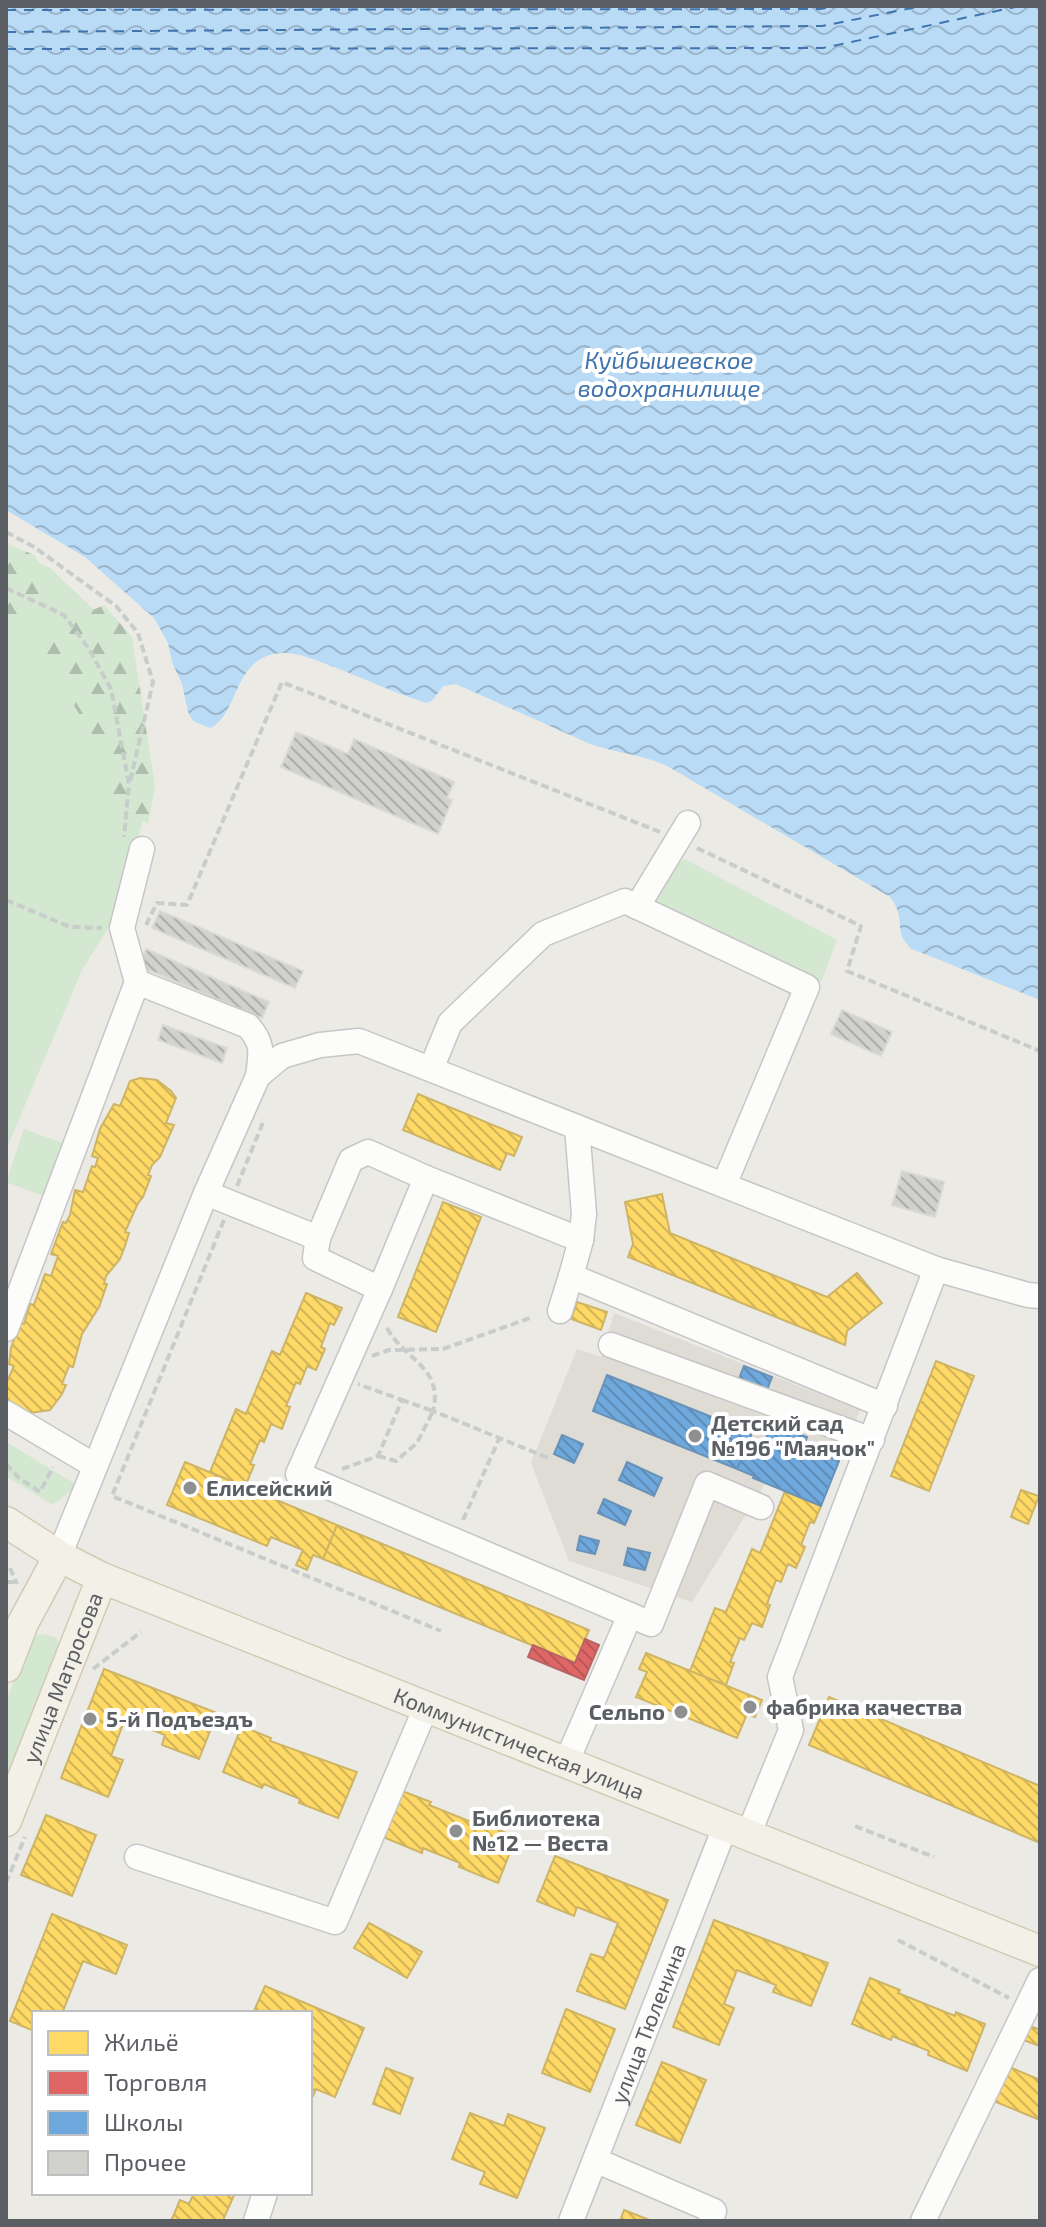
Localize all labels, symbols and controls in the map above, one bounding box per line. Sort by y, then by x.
water label: Куйбышевское водохранилище [578,345,760,402]
place label: Детский сад №196 "Маячок" [711,1409,875,1460]
marker: Детский сад №196 "Маячок" [686,1427,704,1445]
place label: Елисейский [206,1474,333,1500]
marker: Елисейский [181,1479,199,1497]
street label: улица Матросова [16,1588,107,1767]
street label: Коммунистическая улица [390,1681,648,1804]
place label: фабрика качества [766,1693,962,1719]
place label: Сельпо [589,1698,665,1724]
marker: фабрика качества [741,1698,759,1716]
marker: Сельпо [672,1703,690,1721]
place label: 5-й Подъездъ [106,1705,253,1731]
marker: 5-й Подъездъ [81,1710,99,1728]
place label: Библиотека №12 — Веста [472,1804,609,1855]
marker: Библиотека №12 — Веста [447,1822,465,1840]
street label: улица Тюленина [604,1939,690,2107]
legend [32,2011,312,2195]
text: Жильё [104,2027,179,2056]
text: Торговля [104,2067,207,2096]
text: Школы [104,2107,183,2136]
text: Прочее [104,2147,186,2176]

